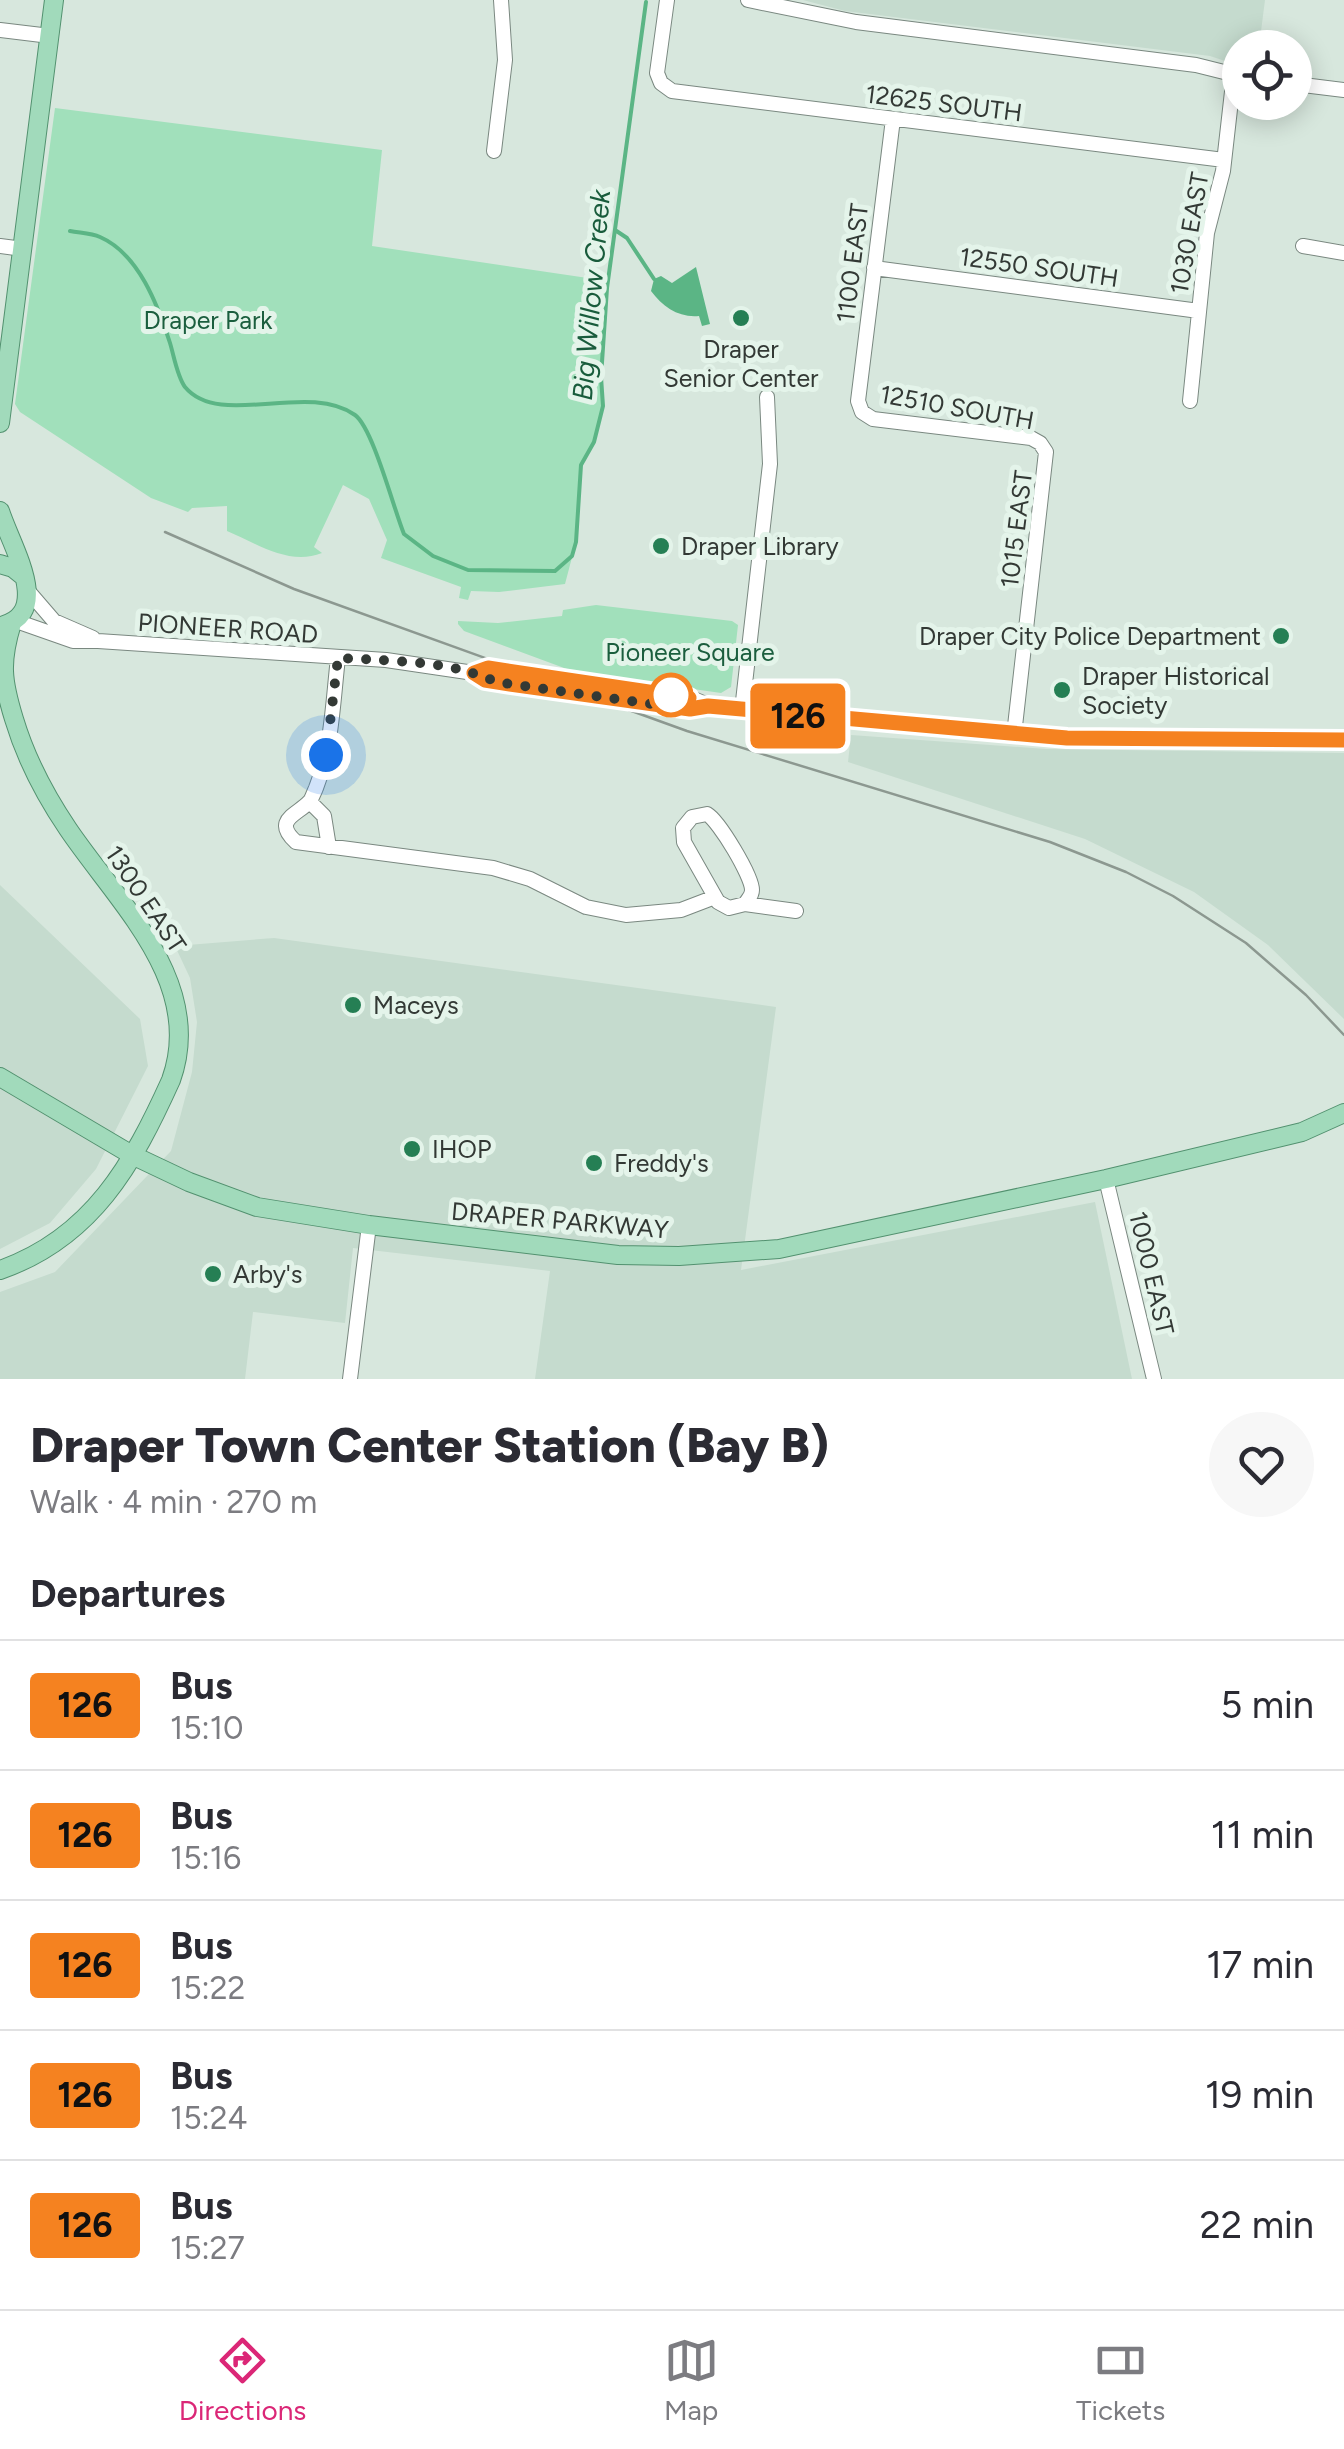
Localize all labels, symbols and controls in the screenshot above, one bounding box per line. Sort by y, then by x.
map controls [1222,30,1312,120]
button: locate [1222,30,1312,120]
street label: 12625 SOUTH [864,78,1024,128]
street label: 1030 EAST [1164,170,1214,296]
water label: Big Willow Creek [565,187,617,402]
street label: 1100 EAST [830,202,874,324]
street label: 12550 SOUTH [958,241,1120,293]
park label: Draper Park [143,305,273,335]
marker: Draper Senior Center [730,307,752,329]
place label: Draper Senior Center [664,334,819,393]
street label: 12510 SOUTH [878,379,1036,435]
street label: 1015 EAST [994,468,1038,589]
place label: Draper Library [681,531,839,561]
marker: Draper Library [650,535,672,557]
street label: PIONEER ROAD [137,607,319,649]
place label: Draper City Police Department [919,621,1261,651]
marker: Draper City Police Department [1270,625,1292,647]
park label: Pioneer Square [605,637,775,667]
place label: Draper Historical Society [1082,661,1270,720]
unlabelled marker [650,674,692,716]
marker: Draper Historical Society [1051,679,1073,701]
line badge: 126 [740,684,856,748]
text: 126 [770,695,826,737]
your location [301,730,351,780]
street label: 1300 EAST [99,840,193,959]
place label: Maceys [373,990,459,1020]
marker: Maceys [342,994,364,1016]
place label: IHOP [432,1134,491,1164]
marker: IHOP [401,1138,423,1160]
place label: Freddy's [614,1148,709,1178]
marker: Freddy's [583,1152,605,1174]
street label: DRAPER PARKWAY [450,1196,670,1244]
street label: 1000 EAST [1123,1209,1181,1338]
place label: Arby's [233,1259,303,1289]
marker: Arby's [202,1263,224,1285]
button: heart [1209,1412,1314,1517]
text: Draper Town Center Station (Bay B) [30,1416,829,1474]
text: Walk · 4 min · 270 m [30,1483,317,1521]
text: Departures [30,1571,225,1617]
text: Bus [170,1663,233,1709]
text: 5 min [1220,1682,1314,1728]
text: 126 [57,1684,113,1726]
text: 15:10 [170,1709,243,1747]
text: Bus [170,1793,233,1839]
text: 11 min [1211,1812,1314,1858]
text: 126 [57,1814,113,1856]
text: 15:16 [170,1839,241,1877]
text: Bus [170,1923,233,1969]
text: 17 min [1206,1942,1314,1988]
text: 126 [57,1944,113,1986]
text: 15:22 [170,1969,246,2007]
text: Bus [170,2053,233,2099]
text: 19 min [1205,2072,1314,2118]
text: 126 [57,2074,113,2116]
text: 15:24 [170,2099,247,2137]
text: Bus [170,2183,233,2229]
text: 22 min [1200,2202,1314,2248]
text: 126 [57,2204,113,2246]
text: 15:27 [170,2229,245,2267]
tab: Directions [179,2333,306,2427]
tab: Map [664,2333,719,2427]
tab: Tickets [1076,2333,1165,2427]

